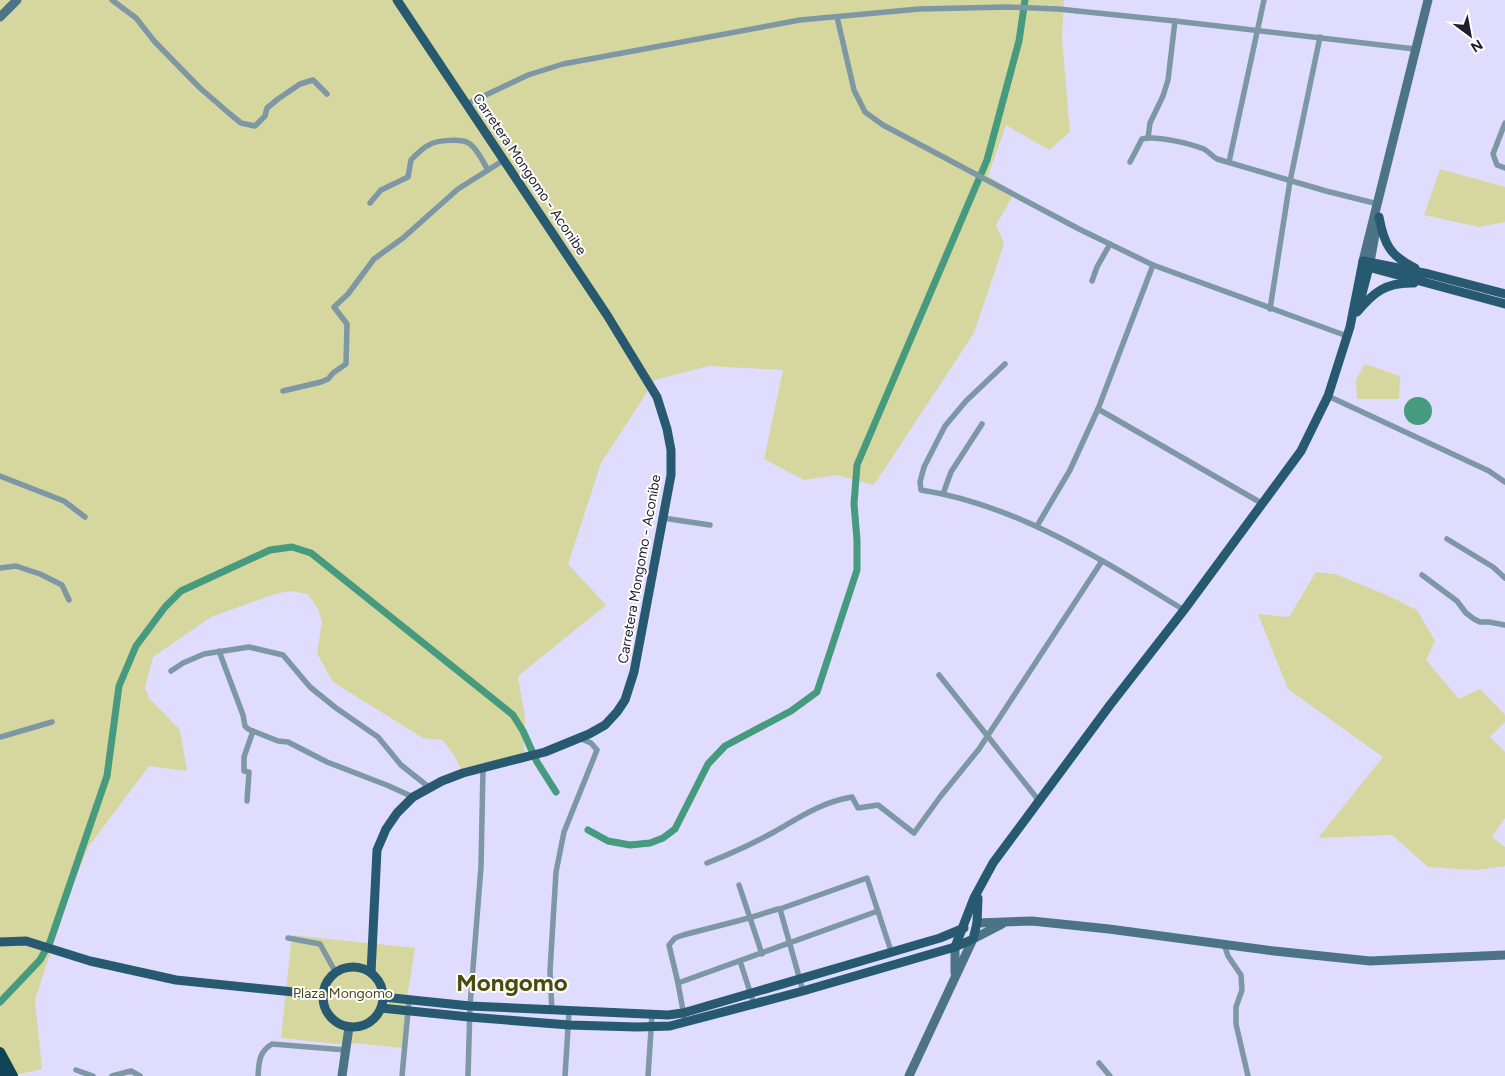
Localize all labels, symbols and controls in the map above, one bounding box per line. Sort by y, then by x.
north arrow [1445,10,1495,60]
text: N [1468,36,1486,56]
street label: Carretera Mongomo - Aconibe [469,90,590,259]
street label: Carretera Mongomo - Aconibe [614,473,665,665]
district label: Mongomo [456,968,568,997]
park label: Plaza Mongomo [293,985,393,1002]

